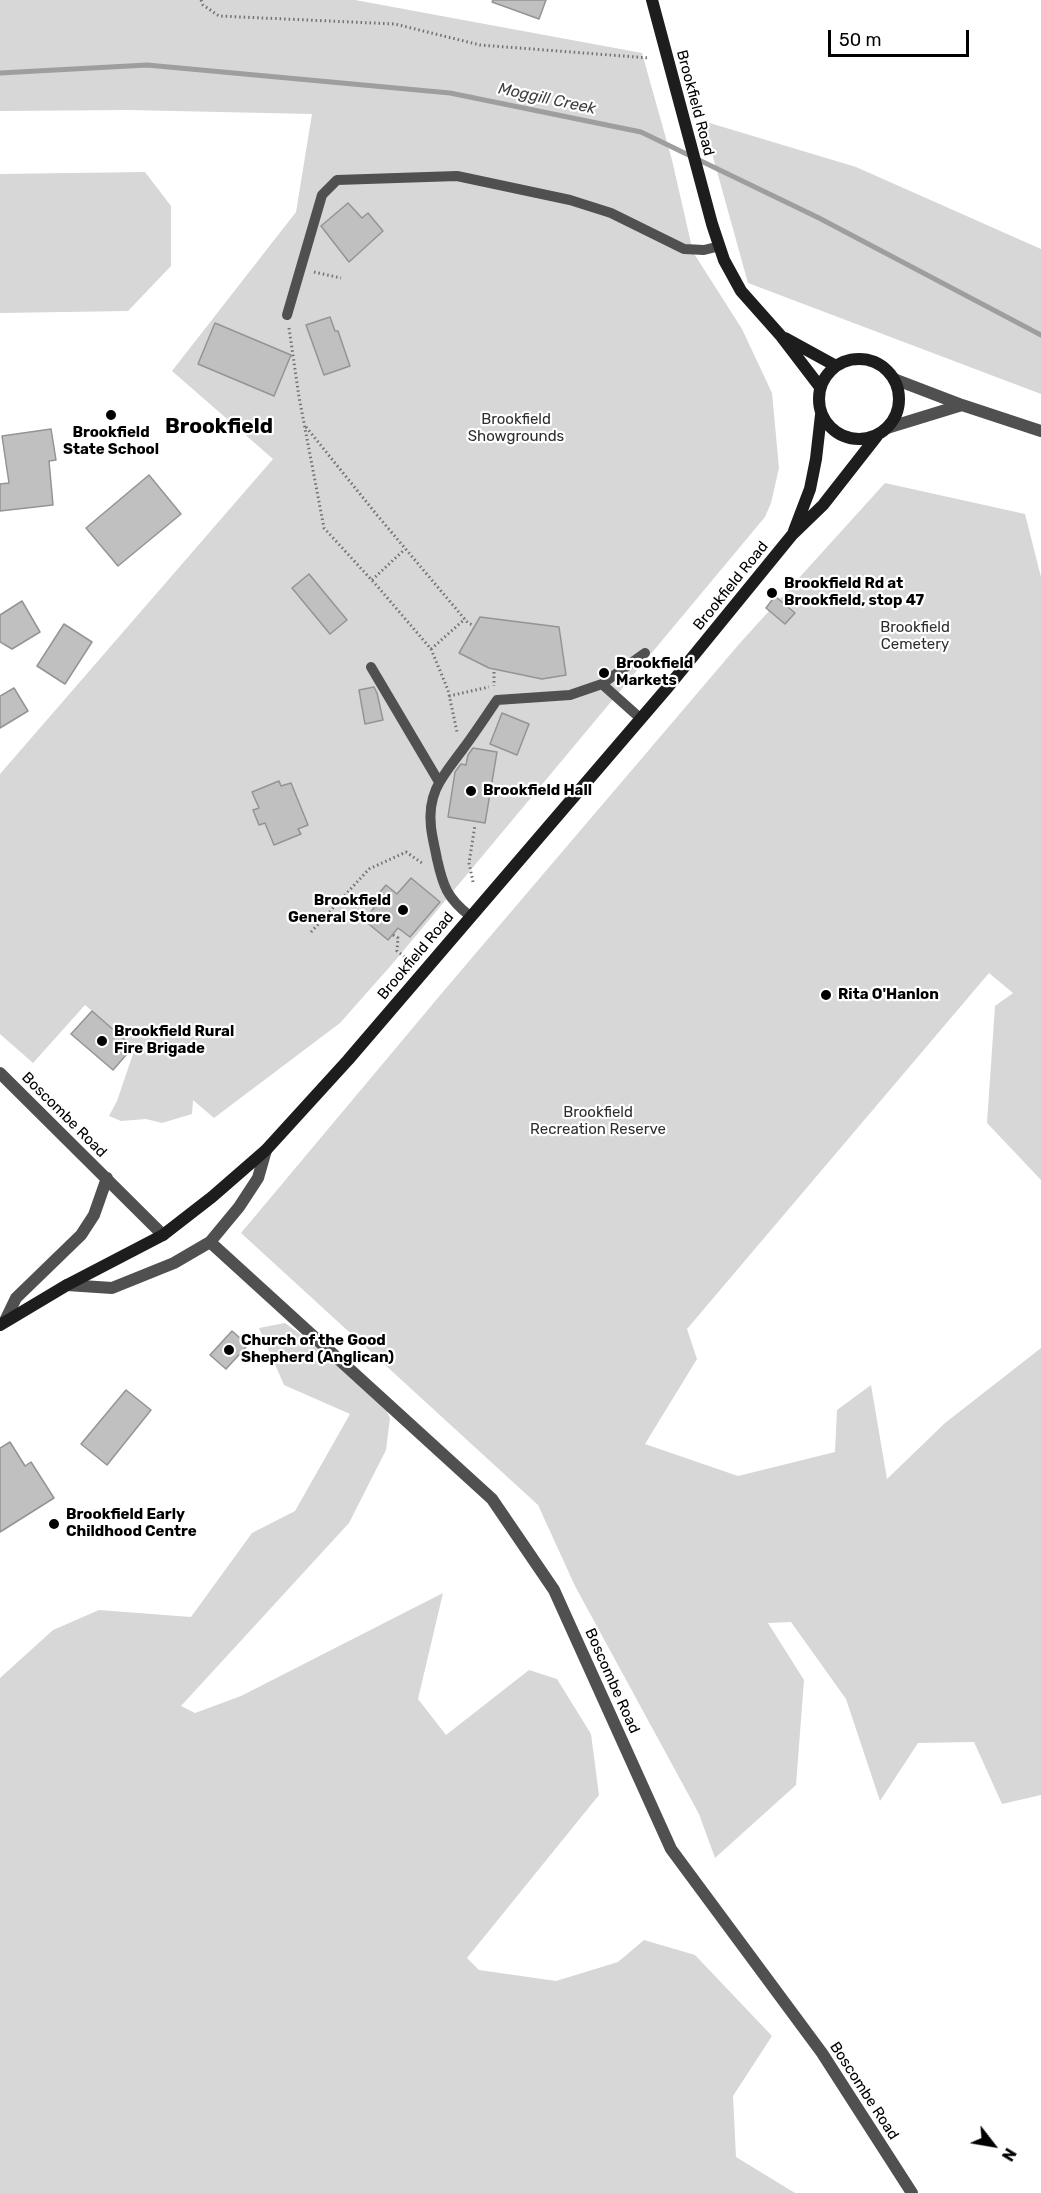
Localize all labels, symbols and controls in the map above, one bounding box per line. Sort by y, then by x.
scale bar [831,18,972,56]
text: 50 m [839,29,882,51]
street label: Brookfield Road [672,48,718,158]
water label: Moggill Creek [496,79,598,119]
marker: Brookfield State School [104,408,118,422]
park label: Brookfield Showgrounds [468,411,564,446]
district label: Brookfield [165,414,273,440]
place label: Brookfield State School [63,424,159,459]
street label: Brookfield Road [690,538,772,634]
place label: Brookfield Rd at Brookfield, stop 47 [784,575,924,610]
marker: Brookfield Rd at Brookfield, stop 47 [765,586,779,600]
park label: Brookfield Cemetery [880,619,950,654]
place label: Brookfield Markets [616,655,693,690]
marker: Brookfield Markets [597,666,611,680]
place label: Brookfield Hall [483,782,592,800]
marker: Brookfield Hall [464,784,478,798]
place label: Brookfield General Store [288,892,391,927]
marker: Brookfield General Store [396,903,410,917]
street label: Brookfield Road [374,908,458,1004]
place label: Rita O'Hanlon [838,986,939,1004]
marker: Rita O'Hanlon [819,988,833,1002]
place label: Brookfield Rural Fire Brigade [114,1023,234,1058]
marker: Brookfield Rural Fire Brigade [95,1034,109,1048]
street label: Boscombe Road [18,1069,110,1161]
park label: Brookfield Recreation Reserve [530,1104,666,1139]
place label: Church of the Good Shepherd (Anglican) [241,1332,394,1367]
marker: Church of the Good Shepherd (Anglican) [222,1343,236,1357]
place label: Brookfield Early Childhood Centre [66,1506,197,1541]
marker: Brookfield Early Childhood Centre [47,1517,61,1531]
street label: Boscombe Road [581,1626,643,1736]
street label: Boscombe Road [826,2039,902,2143]
north arrow [963,2115,1023,2175]
text: N [998,2145,1020,2164]

